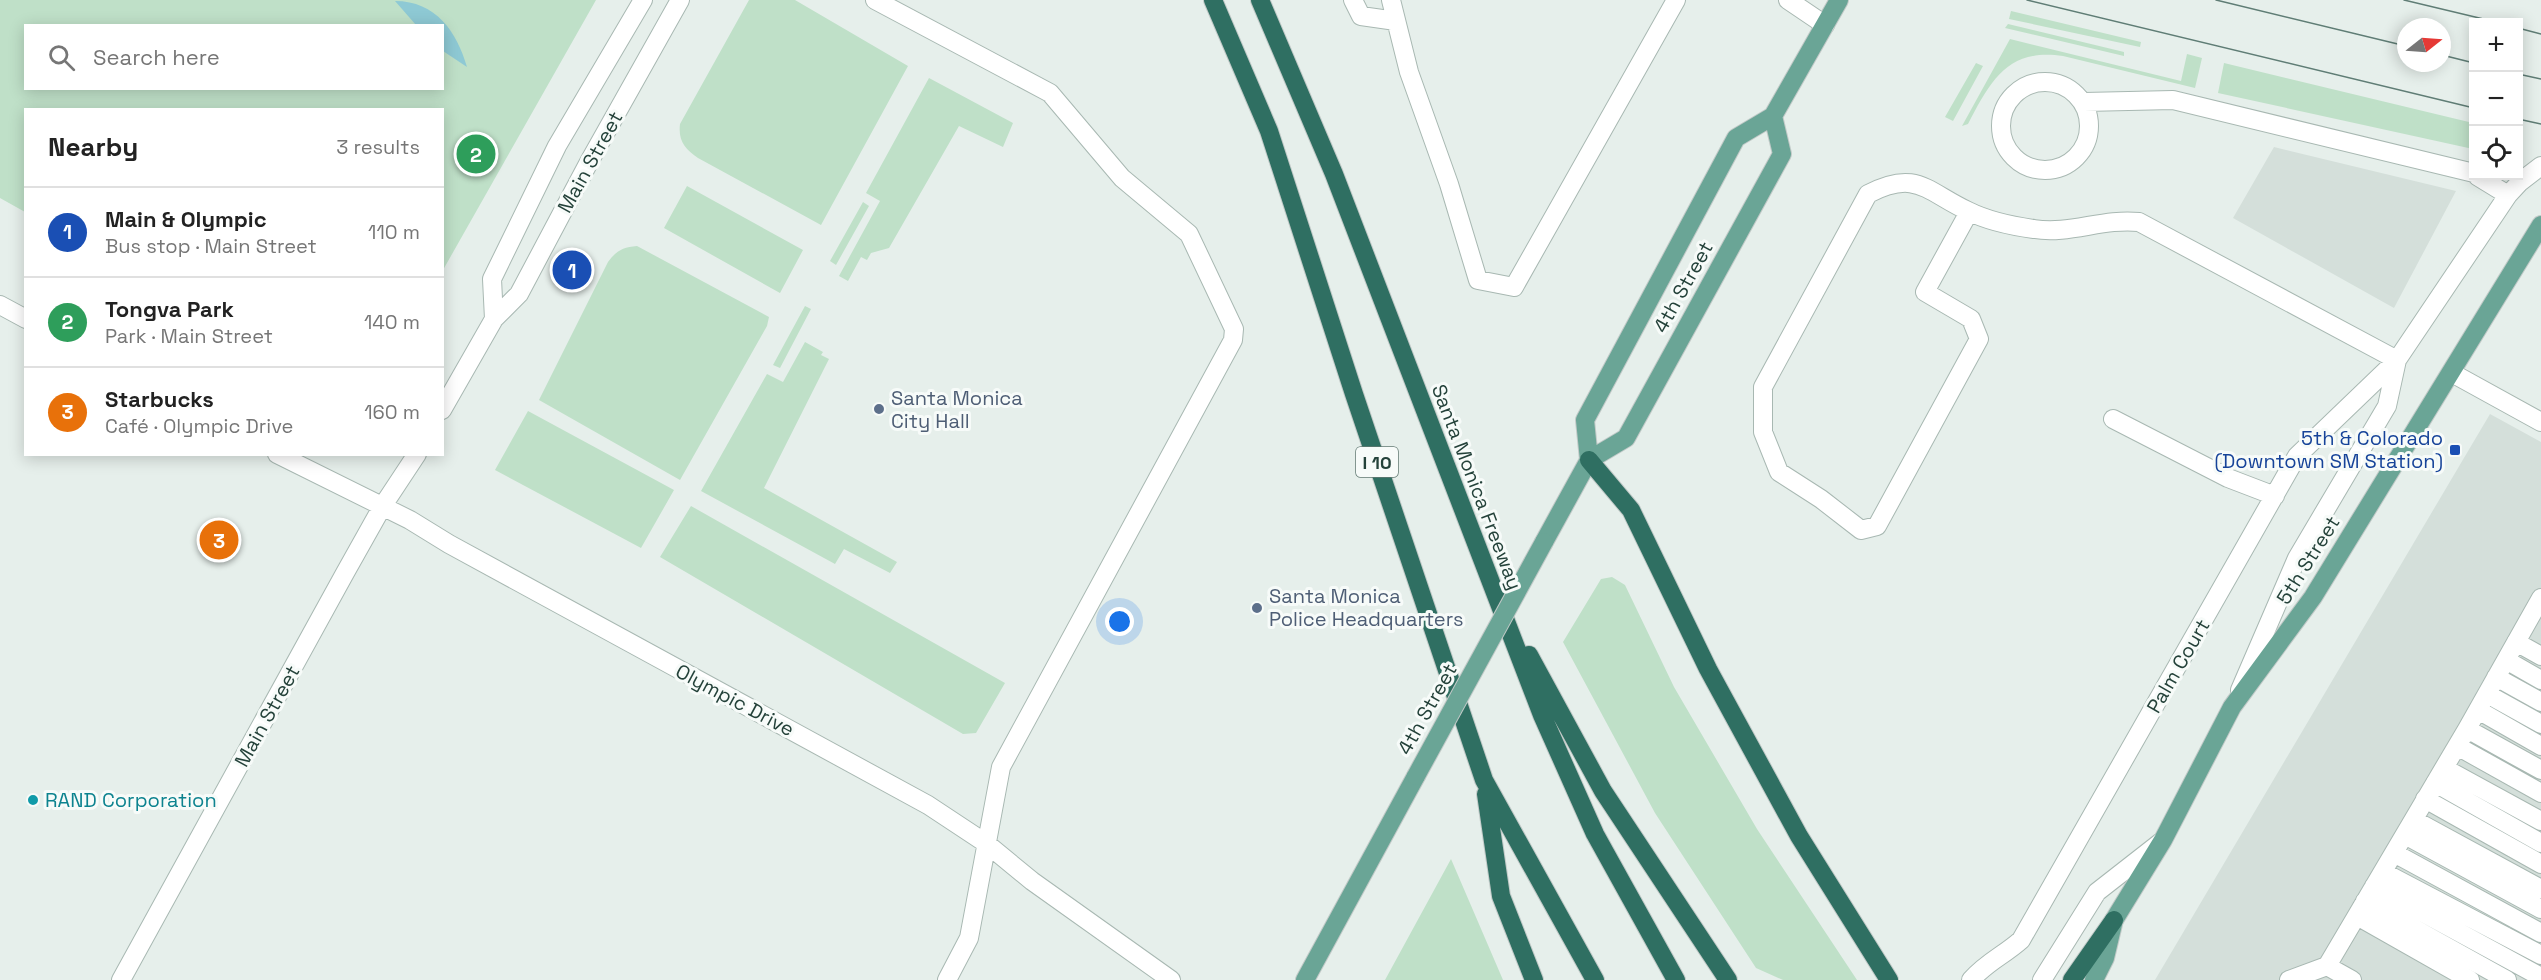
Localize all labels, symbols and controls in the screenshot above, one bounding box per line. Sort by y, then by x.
north arrow [2397,18,2451,72]
map controls [2469,18,2523,180]
button: + [2469,18,2523,72]
search box [24,24,444,90]
icon: search [45,41,78,74]
text: Search here [93,43,220,71]
button: − [2469,72,2523,126]
street label: Main Street [551,107,629,217]
button: locate [2469,126,2523,180]
text: Nearby [48,130,138,164]
pin: 2 [456,132,496,176]
text: 3 results [336,134,420,160]
text: Main & Olympic [105,205,267,233]
text: 1 [63,219,72,245]
text: 110 m [368,219,420,245]
text: Bus stop · Main Street [105,233,317,259]
street label: 4th Street [1647,237,1719,337]
pin: 1 [552,248,592,292]
text: Tongva Park [105,295,234,323]
text: 2 [62,309,73,335]
text: 140 m [364,309,420,335]
text: Park · Main Street [105,323,273,349]
street label: Santa Monica Freeway [1426,381,1528,593]
text: Starbucks [105,385,214,413]
place label: Santa Monica City Hall [891,385,1023,434]
text: 3 [61,399,74,425]
text: 160 m [364,399,420,425]
marker: Santa Monica City Hall [872,402,886,416]
text: Café · Olympic Drive [105,413,293,439]
place label: 5th & Colorado (Downtown SM Station) [2214,425,2443,474]
marker: 5th & Colorado (Downtown SM Station) [2448,443,2462,457]
road number: I 10 [1356,447,1398,477]
street label: 5th Street [2271,511,2345,609]
pin: 3 [200,518,238,562]
place label: Santa Monica Police Headquarters [1269,583,1464,632]
marker: Santa Monica Police Headquarters [1250,601,1264,615]
your location [1105,607,1134,636]
street label: Palm Court [2141,614,2215,718]
street label: Olympic Drive [671,658,799,742]
street label: 4th Street [1391,659,1463,759]
street label: Main Street [228,661,306,771]
place label: RAND Corporation [45,787,217,813]
marker: RAND Corporation [26,793,40,807]

